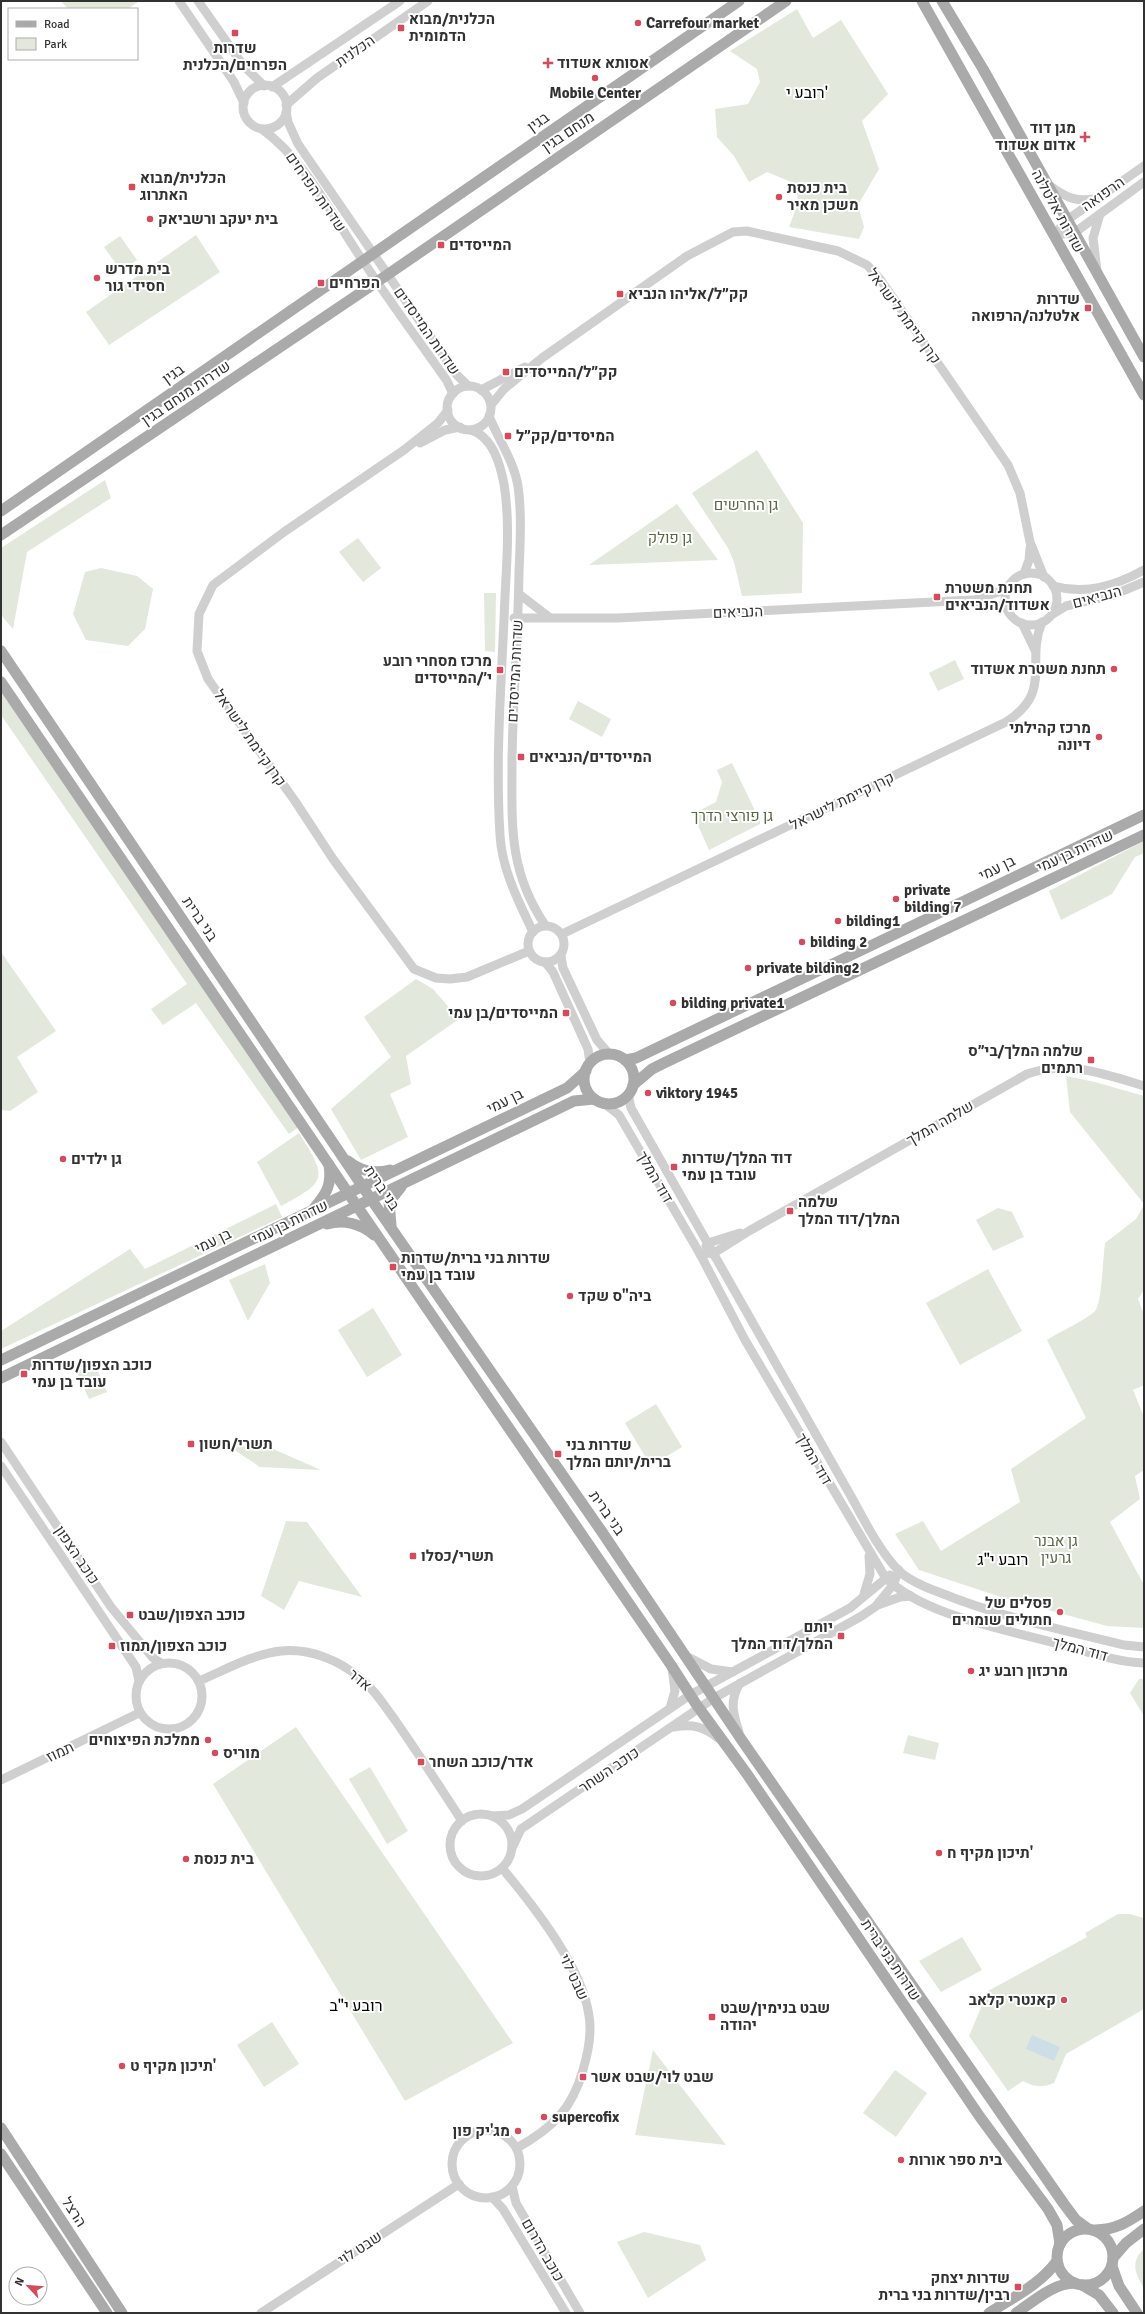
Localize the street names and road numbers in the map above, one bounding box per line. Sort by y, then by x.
street label: הכלנית [332,31,378,71]
street label: בגין [524,108,552,136]
street label: מנחם בגין [538,108,598,156]
street label: שדרות הפרחים [282,149,350,235]
street label: שדרות אלטלנה [1028,166,1088,256]
street label: הרפואה [1078,173,1128,215]
street label: קרן קיימת לישראל [863,265,945,367]
street label: שדרות המייסדים [390,284,464,378]
street label: שדרות מנחם בגין [138,357,234,429]
street label: בגין [159,360,187,388]
street label: הנביאים [1070,582,1124,612]
street label: הנביאים [713,602,763,622]
street label: שדרות המייסדים [503,619,527,723]
street label: קרן קיימת לישראל [210,686,290,790]
street label: קרן קיימת לישראל [787,768,897,834]
street label: שדרות בן עמי [1034,825,1116,877]
street label: בן עמי [976,851,1018,884]
street label: בני ברית [178,893,222,945]
street label: בן עמי [484,1084,526,1117]
street label: שלמה המלך [903,1097,977,1149]
street label: דוד המלך [633,1148,677,1206]
street label: בני ברית [360,1162,404,1214]
street label: שדרות בן עמי [249,1196,331,1248]
street label: בן עמי [192,1224,234,1257]
street label: דוד המלך [792,1430,836,1488]
street label: בני ברית [585,1487,629,1539]
street label: כוכב הצפון [51,1522,103,1588]
street label: דוד המלך [1050,1633,1110,1665]
street label: אדר [345,1665,375,1695]
street label: תמוז [43,1738,77,1766]
street label: כוכב השחר [575,1743,643,1797]
street label: שדרות בני ברית [857,1916,925,2004]
street label: שבט לוי [555,1951,593,2003]
street label: הרצל [58,2194,90,2230]
street label: כוכב הדרום [518,2215,568,2285]
street label: שבט לוי [335,2227,385,2269]

